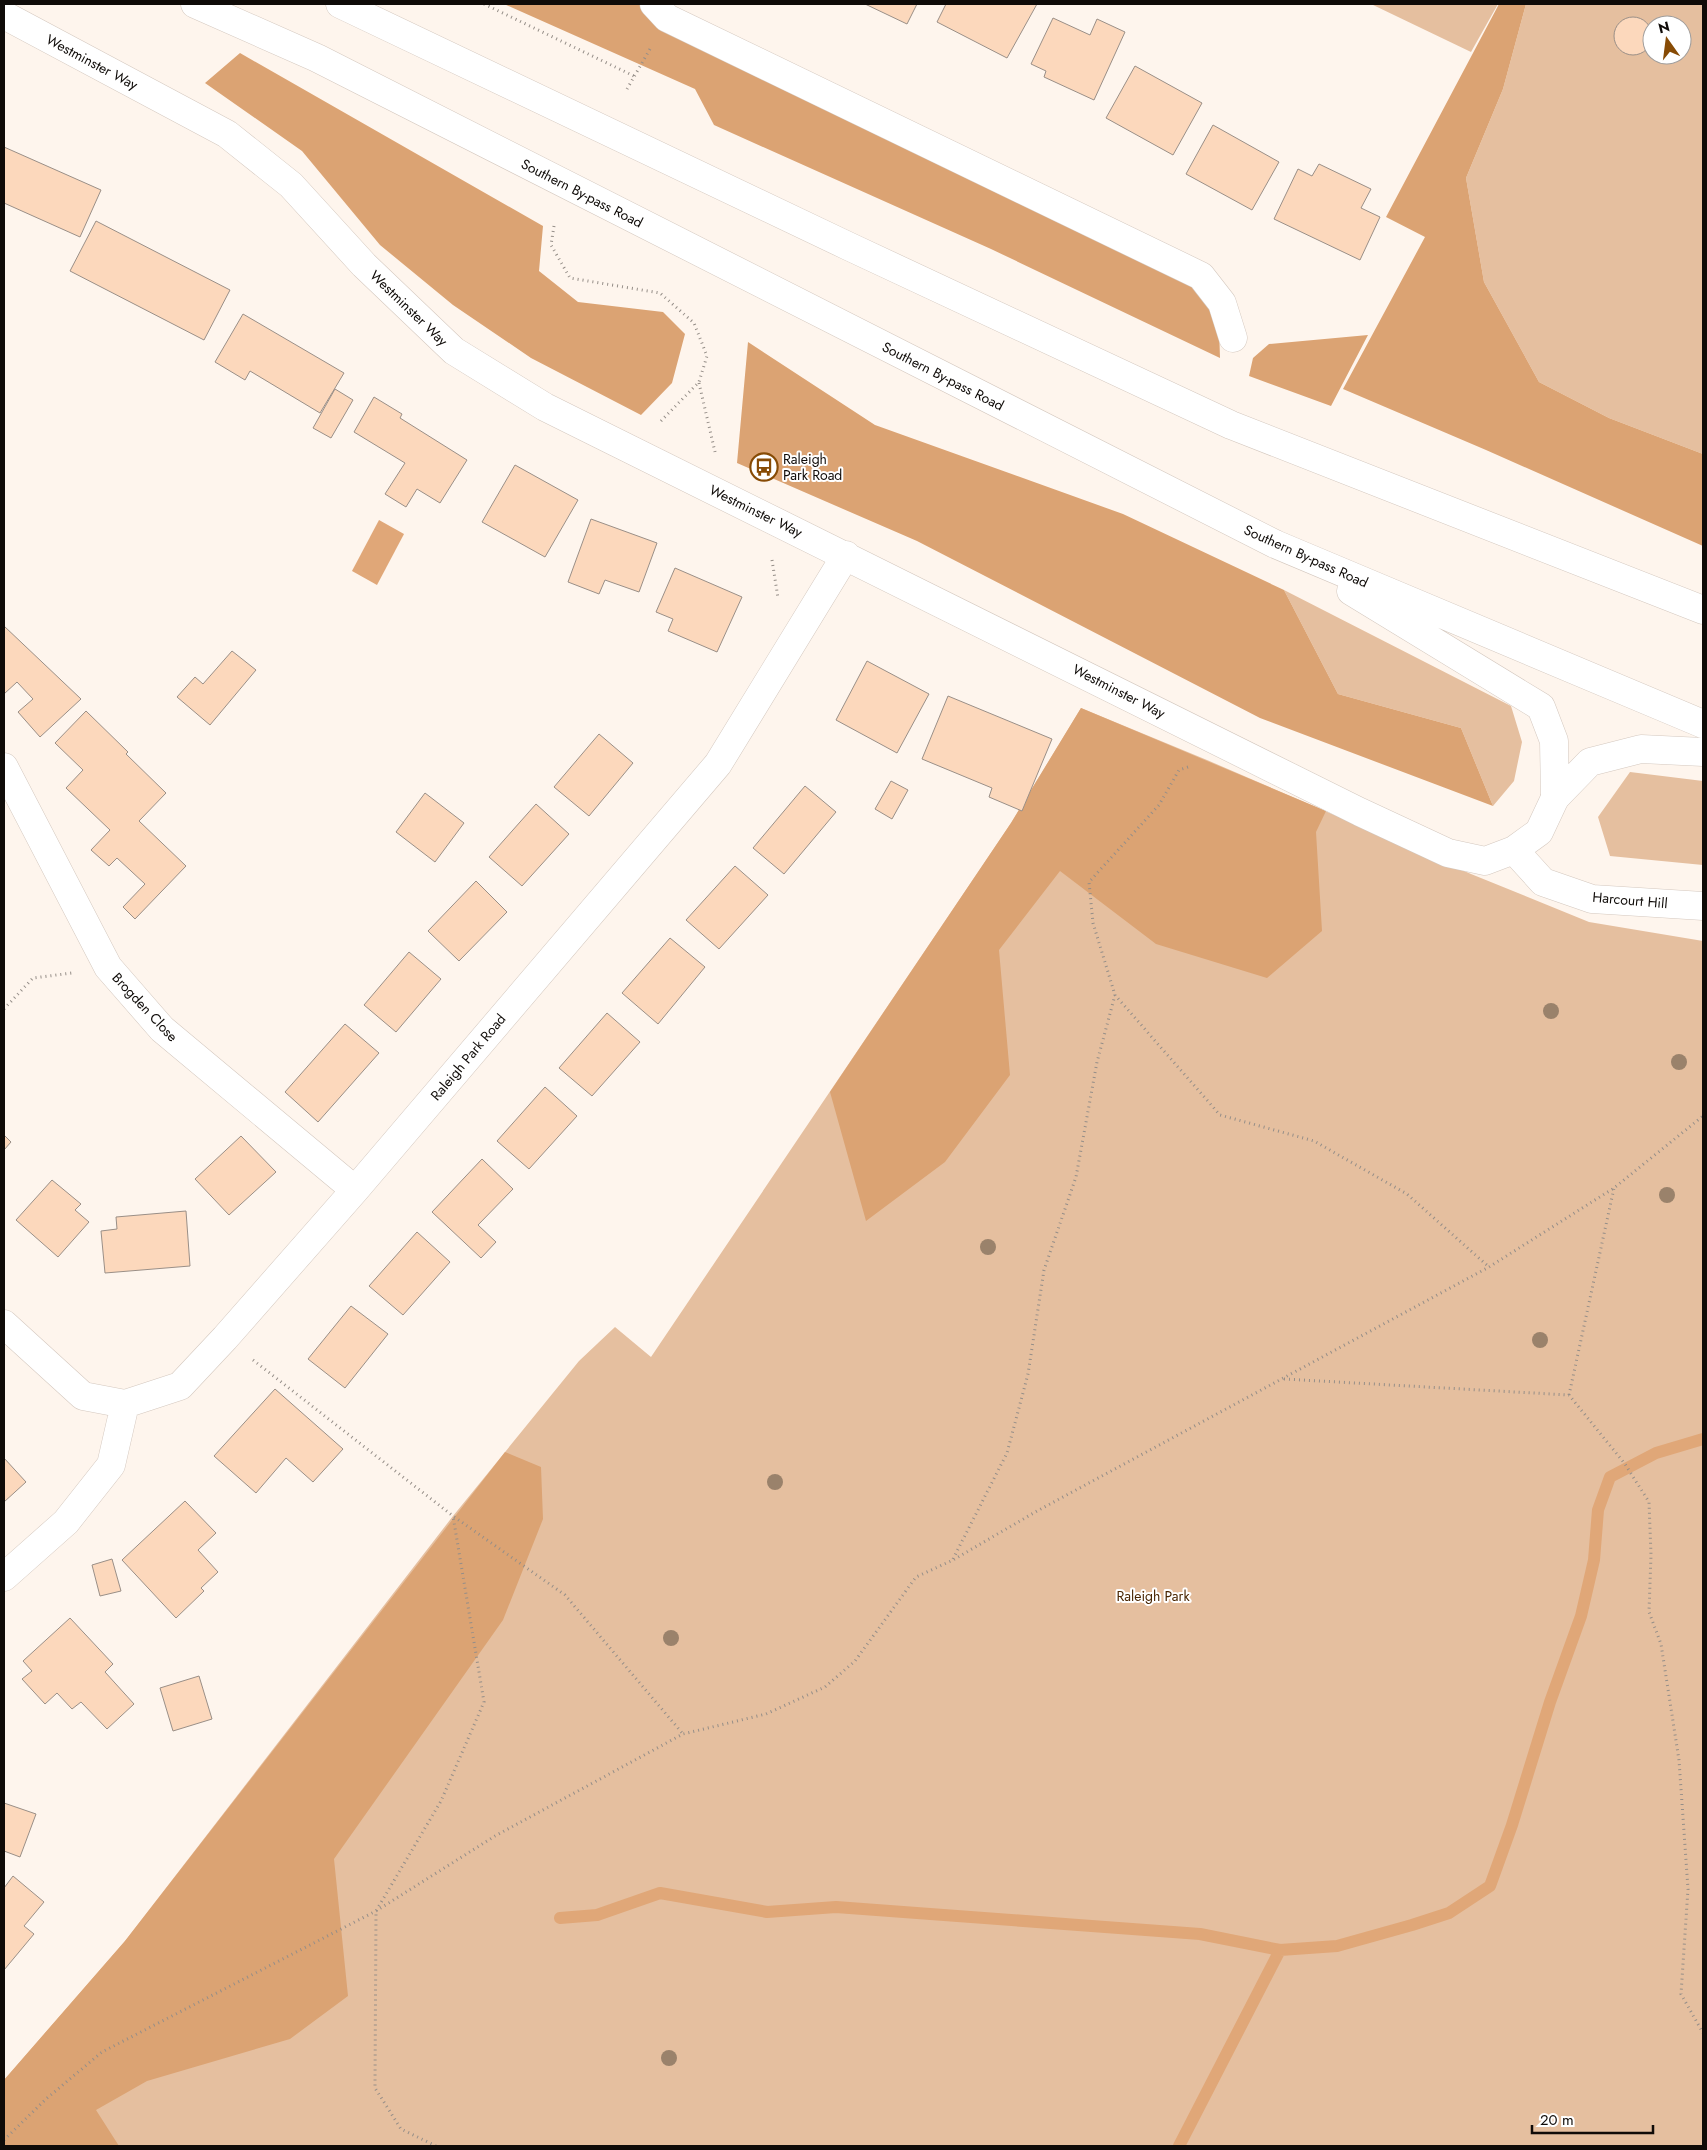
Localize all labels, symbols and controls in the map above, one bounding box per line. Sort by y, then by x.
north arrow [1642,15,1692,65]
text: N [1656,16,1672,38]
street label: Westminster Way [43,29,142,95]
street label: Southern By-pass Road [518,154,646,232]
street label: Westminster Way [366,266,453,351]
street label: Southern By-pass Road [879,337,1007,415]
place label: Raleigh Park Road [783,449,842,485]
bus stop icon: Raleigh Park Road [749,452,779,482]
street label: Westminster Way [706,480,807,543]
street label: Southern By-pass Road [1241,520,1371,592]
street label: Westminster Way [1069,659,1169,723]
street label: Harcourt Hill [1592,887,1668,913]
street label: Brogden Close [108,968,182,1046]
street label: Raleigh Park Road [426,1009,510,1105]
park label: Raleigh Park [1116,1586,1190,1606]
scale bar [1532,2102,1653,2134]
text: 20 m [1540,2109,1574,2131]

